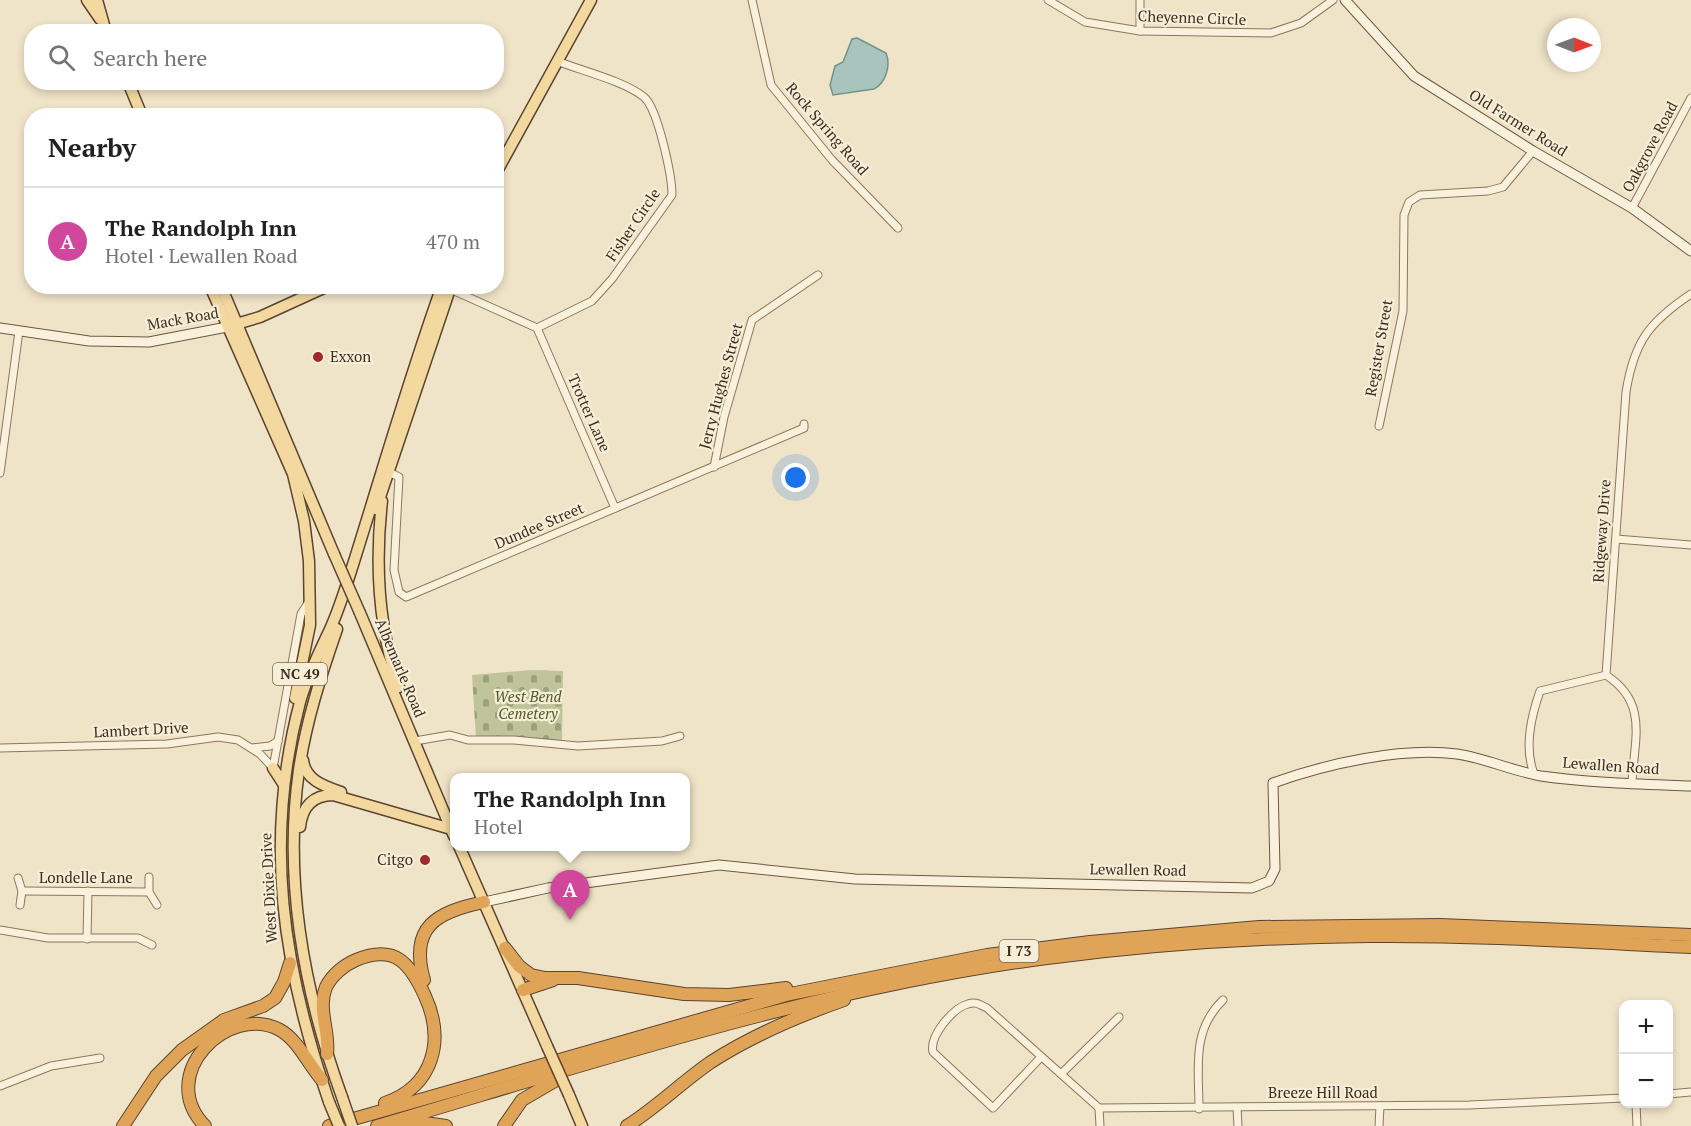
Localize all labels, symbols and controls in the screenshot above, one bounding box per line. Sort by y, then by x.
street label: Cheyenne Circle [1137,5,1247,29]
north arrow [1547,18,1601,72]
search box [24,24,504,90]
icon: search [45,41,78,74]
text: Search here [93,43,207,72]
street label: Rock Spring Road [782,78,874,179]
street label: Old Farmer Road [1466,84,1572,160]
street label: Oakgrove Road [1617,98,1681,195]
text: Nearby [48,130,136,164]
street label: Fisher Circle [600,184,664,265]
text: The Randolph Inn [105,213,297,242]
text: A [60,228,75,255]
text: 470 m [426,228,480,255]
text: Hotel · Lewallen Road [105,242,298,269]
street label: Register Street [1360,297,1396,398]
street label: Mack Road [145,302,220,334]
street label: Jerry Hughes Street [694,320,747,451]
place label: Exxon [330,346,371,366]
marker: Exxon [311,350,325,364]
street label: Trotter Lane [564,371,616,455]
your location [781,463,810,492]
street label: Ridgeway Drive [1587,479,1615,583]
street label: Dundee Street [491,497,587,553]
street label: Albemarle Road [371,615,431,720]
road number: NC 49 [273,663,327,685]
park label: West Bend Cemetery [494,686,563,723]
street label: Lambert Drive [93,717,189,741]
street label: Lewallen Road [1562,752,1660,778]
popup [450,773,690,851]
text: The Randolph Inn [474,784,666,813]
text: Hotel [474,813,523,840]
street label: West Dixie Drive [255,832,281,944]
place label: Citgo [377,849,413,869]
marker: Citgo [418,853,432,867]
street label: Lewallen Road [1089,858,1187,880]
street label: Londelle Lane [39,867,133,887]
pin: A [550,870,590,920]
road number: I 73 [1000,940,1038,962]
map controls [1619,1000,1673,1108]
button: + [1619,1000,1673,1054]
button: − [1619,1054,1673,1108]
street label: Breeze Hill Road [1268,1082,1378,1102]

